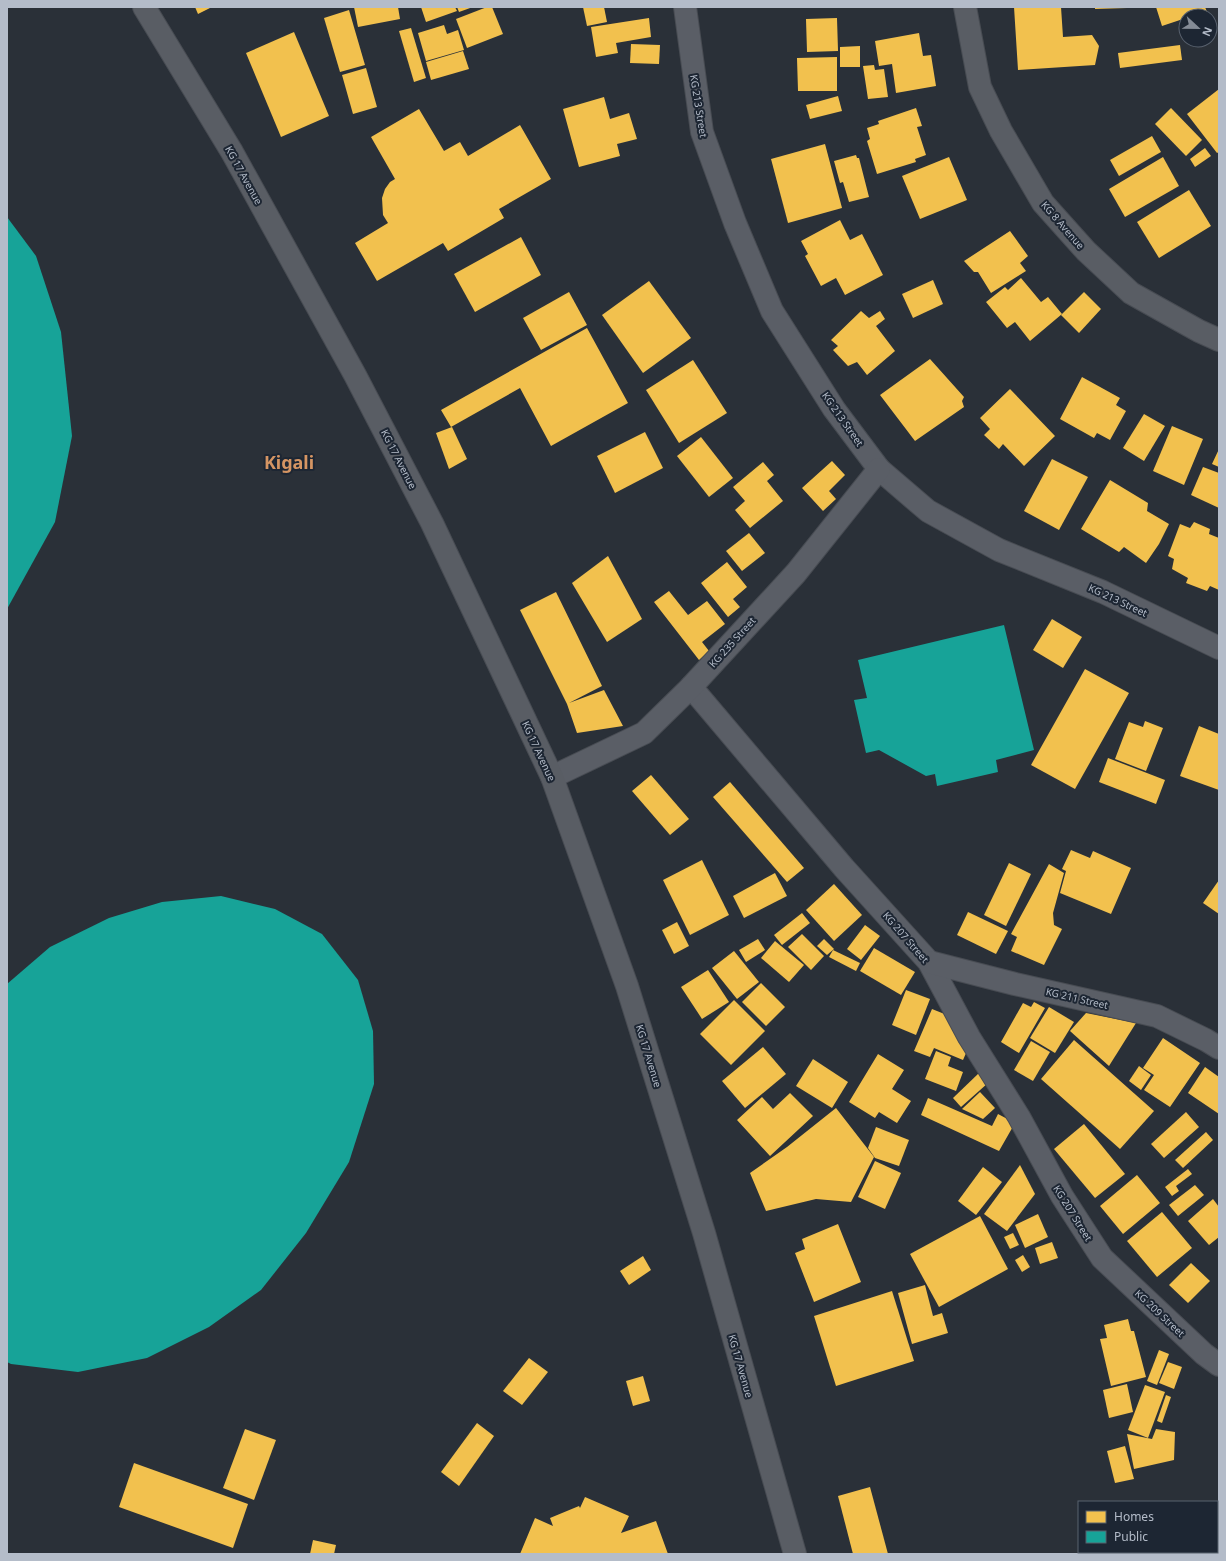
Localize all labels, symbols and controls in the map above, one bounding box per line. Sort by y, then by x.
north arrow [1178,8,1218,48]
text: N [1199,25,1216,39]
street label: KG 213 Street [687,74,711,139]
street label: KG 17 Avenue [222,143,266,207]
street label: KG 8 Avenue [1038,198,1088,252]
street label: KG 213 Street [819,389,867,449]
street label: KG 17 Avenue [378,427,420,491]
district label: Kigali [264,450,314,474]
street label: KG 213 Street [1086,580,1150,620]
street label: KG 235 Street [706,613,759,670]
street label: KG 17 Avenue [519,719,559,784]
street label: KG 207 Street [880,908,932,966]
street label: KG 211 Street [1044,984,1110,1012]
street label: KG 17 Avenue [633,1023,665,1089]
street label: KG 207 Street [1050,1182,1096,1244]
street label: KG 209 Street [1132,1286,1188,1340]
street label: KG 17 Avenue [725,1333,757,1400]
legend [1078,1501,1218,1553]
text: Homes [1114,1508,1154,1525]
text: Public [1114,1528,1148,1545]

